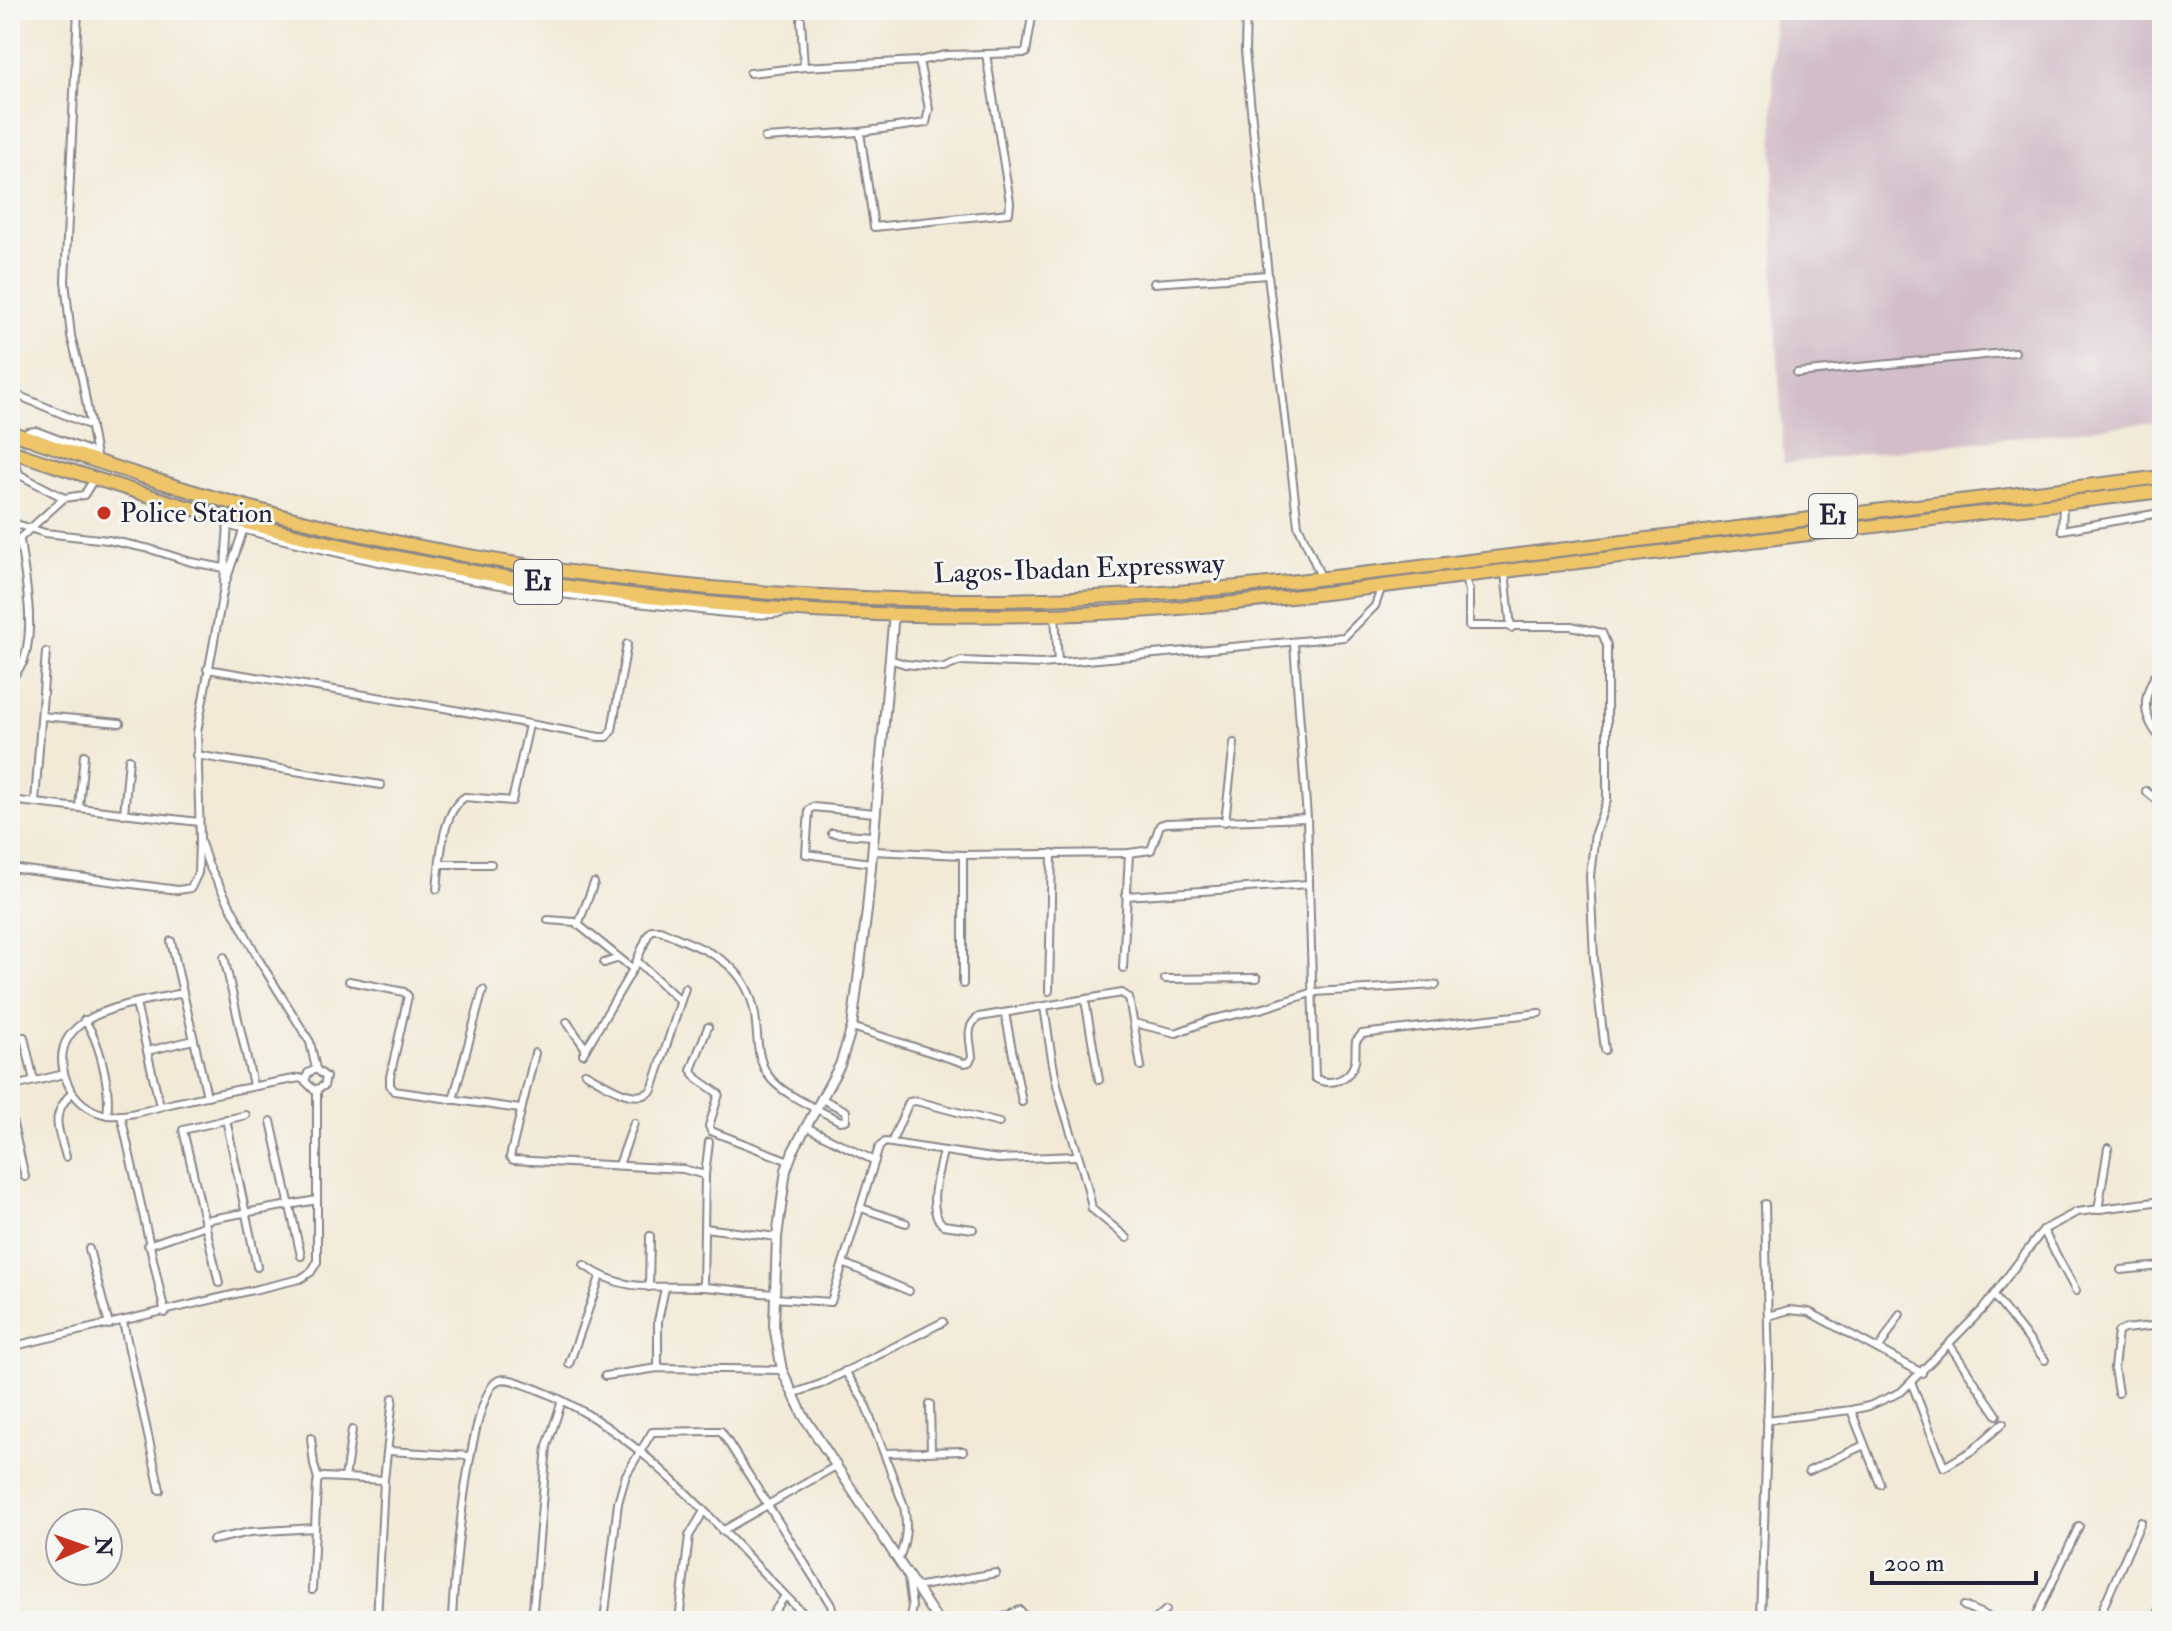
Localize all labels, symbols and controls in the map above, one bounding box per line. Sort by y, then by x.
road number: E1 [1809,494,1857,538]
place label: Police Station [120,496,273,531]
marker: Police Station [95,504,113,522]
street label: Lagos-Ibadan Expressway [933,546,1226,592]
road number: E1 [514,560,562,604]
north arrow [44,1507,124,1587]
text: N [89,1535,117,1557]
scale bar [1872,1535,2036,1585]
text: 200 m [1884,1548,1945,1579]

